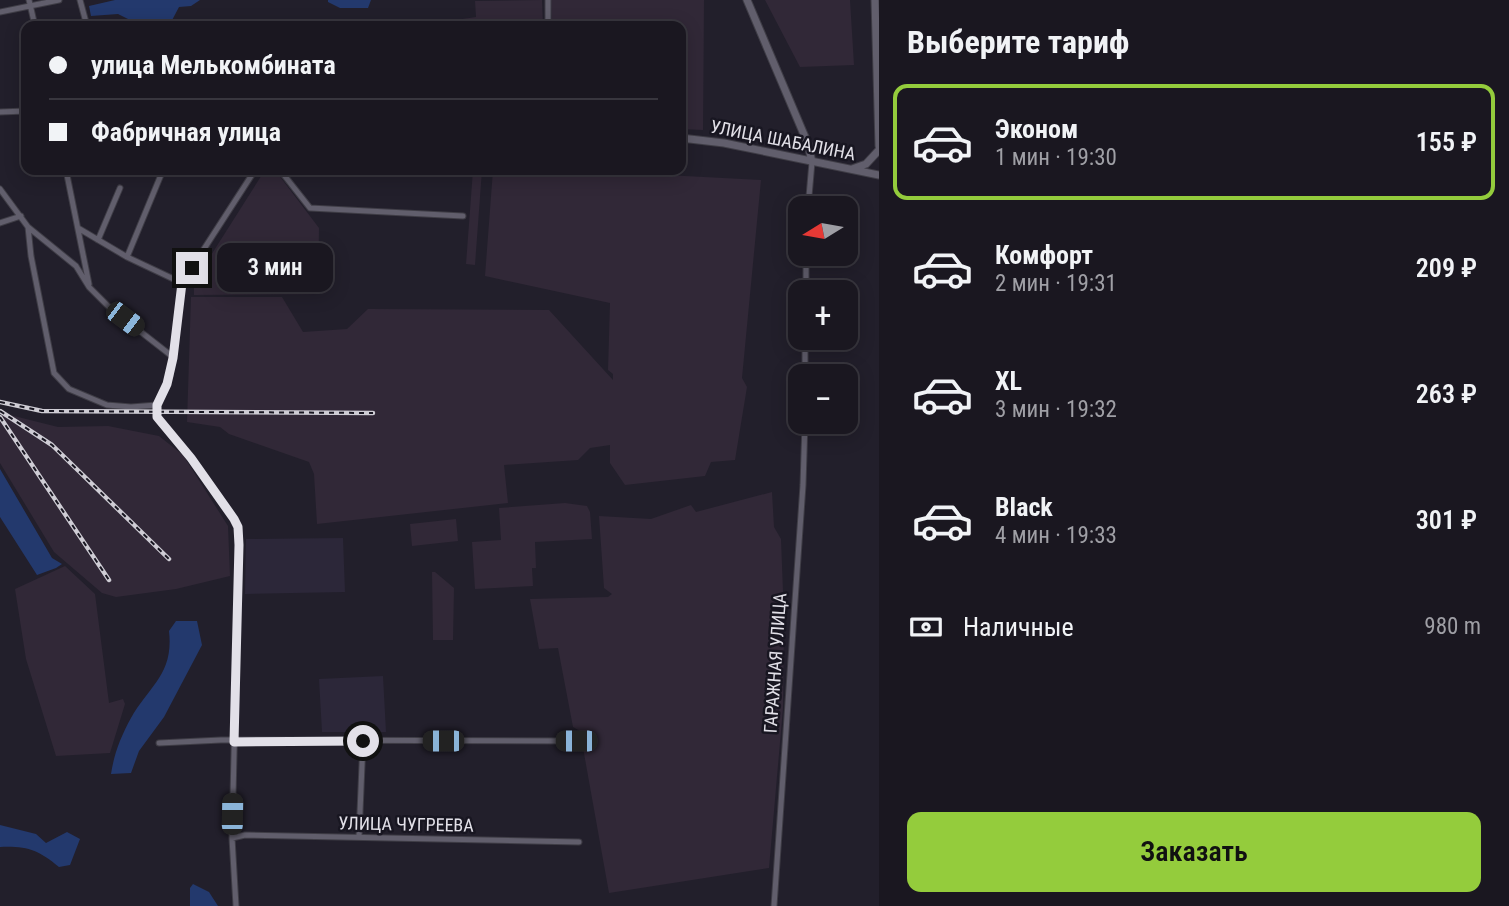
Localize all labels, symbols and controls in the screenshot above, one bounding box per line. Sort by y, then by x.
text: Выберите тариф [907,23,1129,61]
text: улица Мелькомбината [91,50,336,80]
icon: car [911,111,974,174]
text: Эконом [995,114,1078,144]
street label: УЛИЦА ШАБАЛИНА [709,116,858,164]
text: Фабричная улица [91,117,281,147]
text: 155 ₽ [1416,127,1477,157]
text: 1 мин · 19:30 [995,144,1117,171]
north arrow [788,196,858,266]
map controls [788,196,858,434]
icon: car [911,237,974,300]
text: Комфорт [995,240,1093,270]
callout: 3 мин [216,244,332,292]
route end [176,252,208,284]
text: 209 ₽ [1416,253,1477,283]
text: 3 мин [247,254,303,281]
text: 2 мин · 19:31 [995,270,1117,297]
button: + [788,280,858,350]
car [102,298,149,340]
icon: car [911,363,974,426]
button: − [788,364,858,434]
text: XL [995,366,1022,396]
text: 263 ₽ [1416,379,1477,409]
text: 3 мин · 19:32 [995,396,1117,423]
icon: car [911,489,974,552]
text: Black [995,492,1053,522]
text: 301 ₽ [1416,505,1477,535]
text: 4 мин · 19:33 [995,522,1117,549]
street label: ГАРАЖНАЯ УЛИЦА [760,592,790,734]
icon: cash [907,608,945,646]
text: Наличные [963,612,1074,642]
text: 980 m [1424,613,1481,640]
route start [347,725,379,757]
car [423,731,465,752]
car [556,731,598,752]
car [222,793,243,835]
street label: УЛИЦА ЧУГРЕЕВА [338,812,474,836]
button: Заказать [907,812,1481,892]

